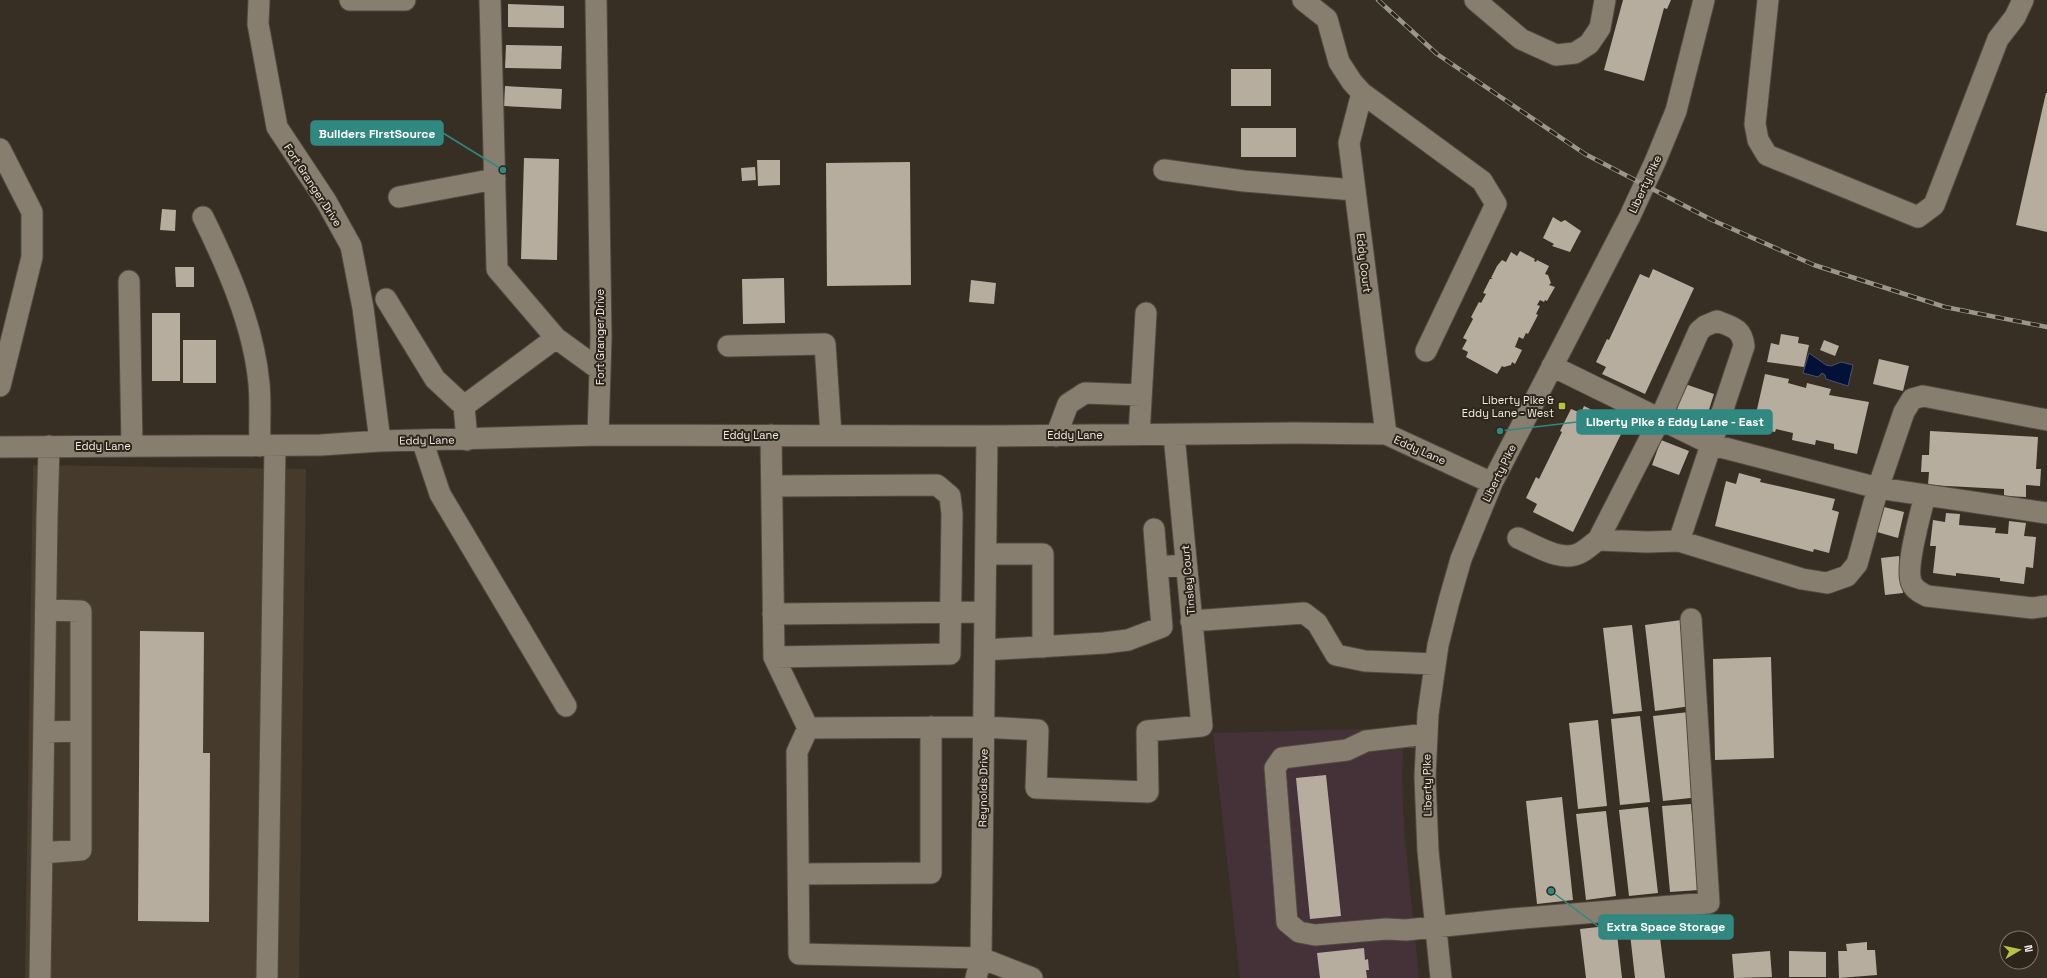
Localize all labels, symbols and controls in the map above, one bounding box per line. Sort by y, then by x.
callout: Builders FirstSource [311,121,443,145]
text: Builders FirstSource [319,126,435,142]
street label: Fort Granger Drive [281,141,345,229]
street label: Liberty Pike [1625,153,1665,215]
street label: Eddy Court [1353,233,1375,293]
street label: Fort Granger Drive [593,289,607,385]
place label: Liberty Pike & Eddy Lane - West [1462,393,1554,420]
marker: Liberty Pike & Eddy Lane - West [1557,401,1567,411]
callout: Liberty Pike & Eddy Lane - East [1577,410,1772,434]
text: Liberty Pike & Eddy Lane - East [1586,414,1764,430]
street label: Eddy Lane [723,428,779,442]
street label: Eddy Lane [1047,428,1103,442]
street label: Eddy Lane [1392,432,1448,468]
street label: Eddy Lane [399,433,455,447]
street label: Eddy Lane [75,439,131,453]
street label: Liberty Pike [1479,442,1519,504]
street label: Tinsley Court [1178,544,1198,616]
street label: Reynolds Drive [975,749,991,827]
street label: Liberty Pike [1419,754,1435,816]
callout: Extra Space Storage [1599,915,1733,939]
text: Extra Space Storage [1607,919,1725,935]
north arrow [1999,930,2039,970]
text: N [2021,944,2036,953]

